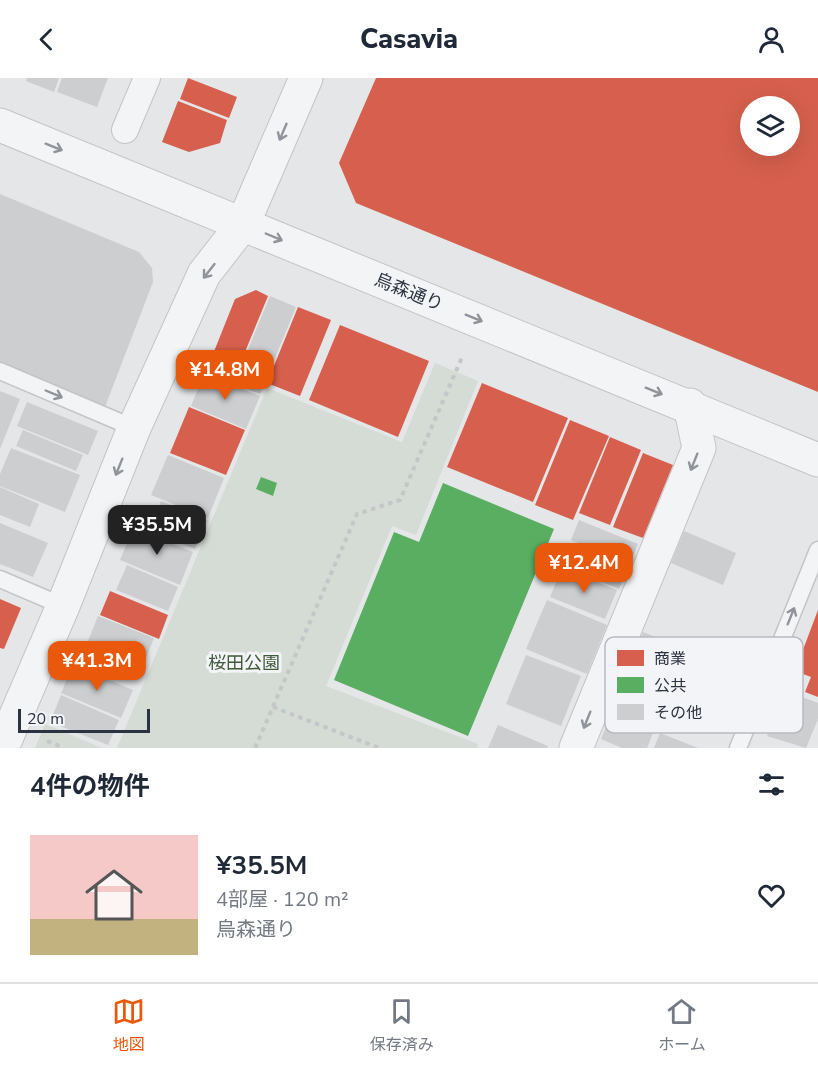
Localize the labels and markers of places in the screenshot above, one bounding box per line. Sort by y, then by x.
pin: ¥14.8M [176,350,274,401]
pin: ¥35.5M [108,505,206,556]
pin: ¥12.4M [535,543,633,594]
pin: ¥41.3M [48,641,146,692]

